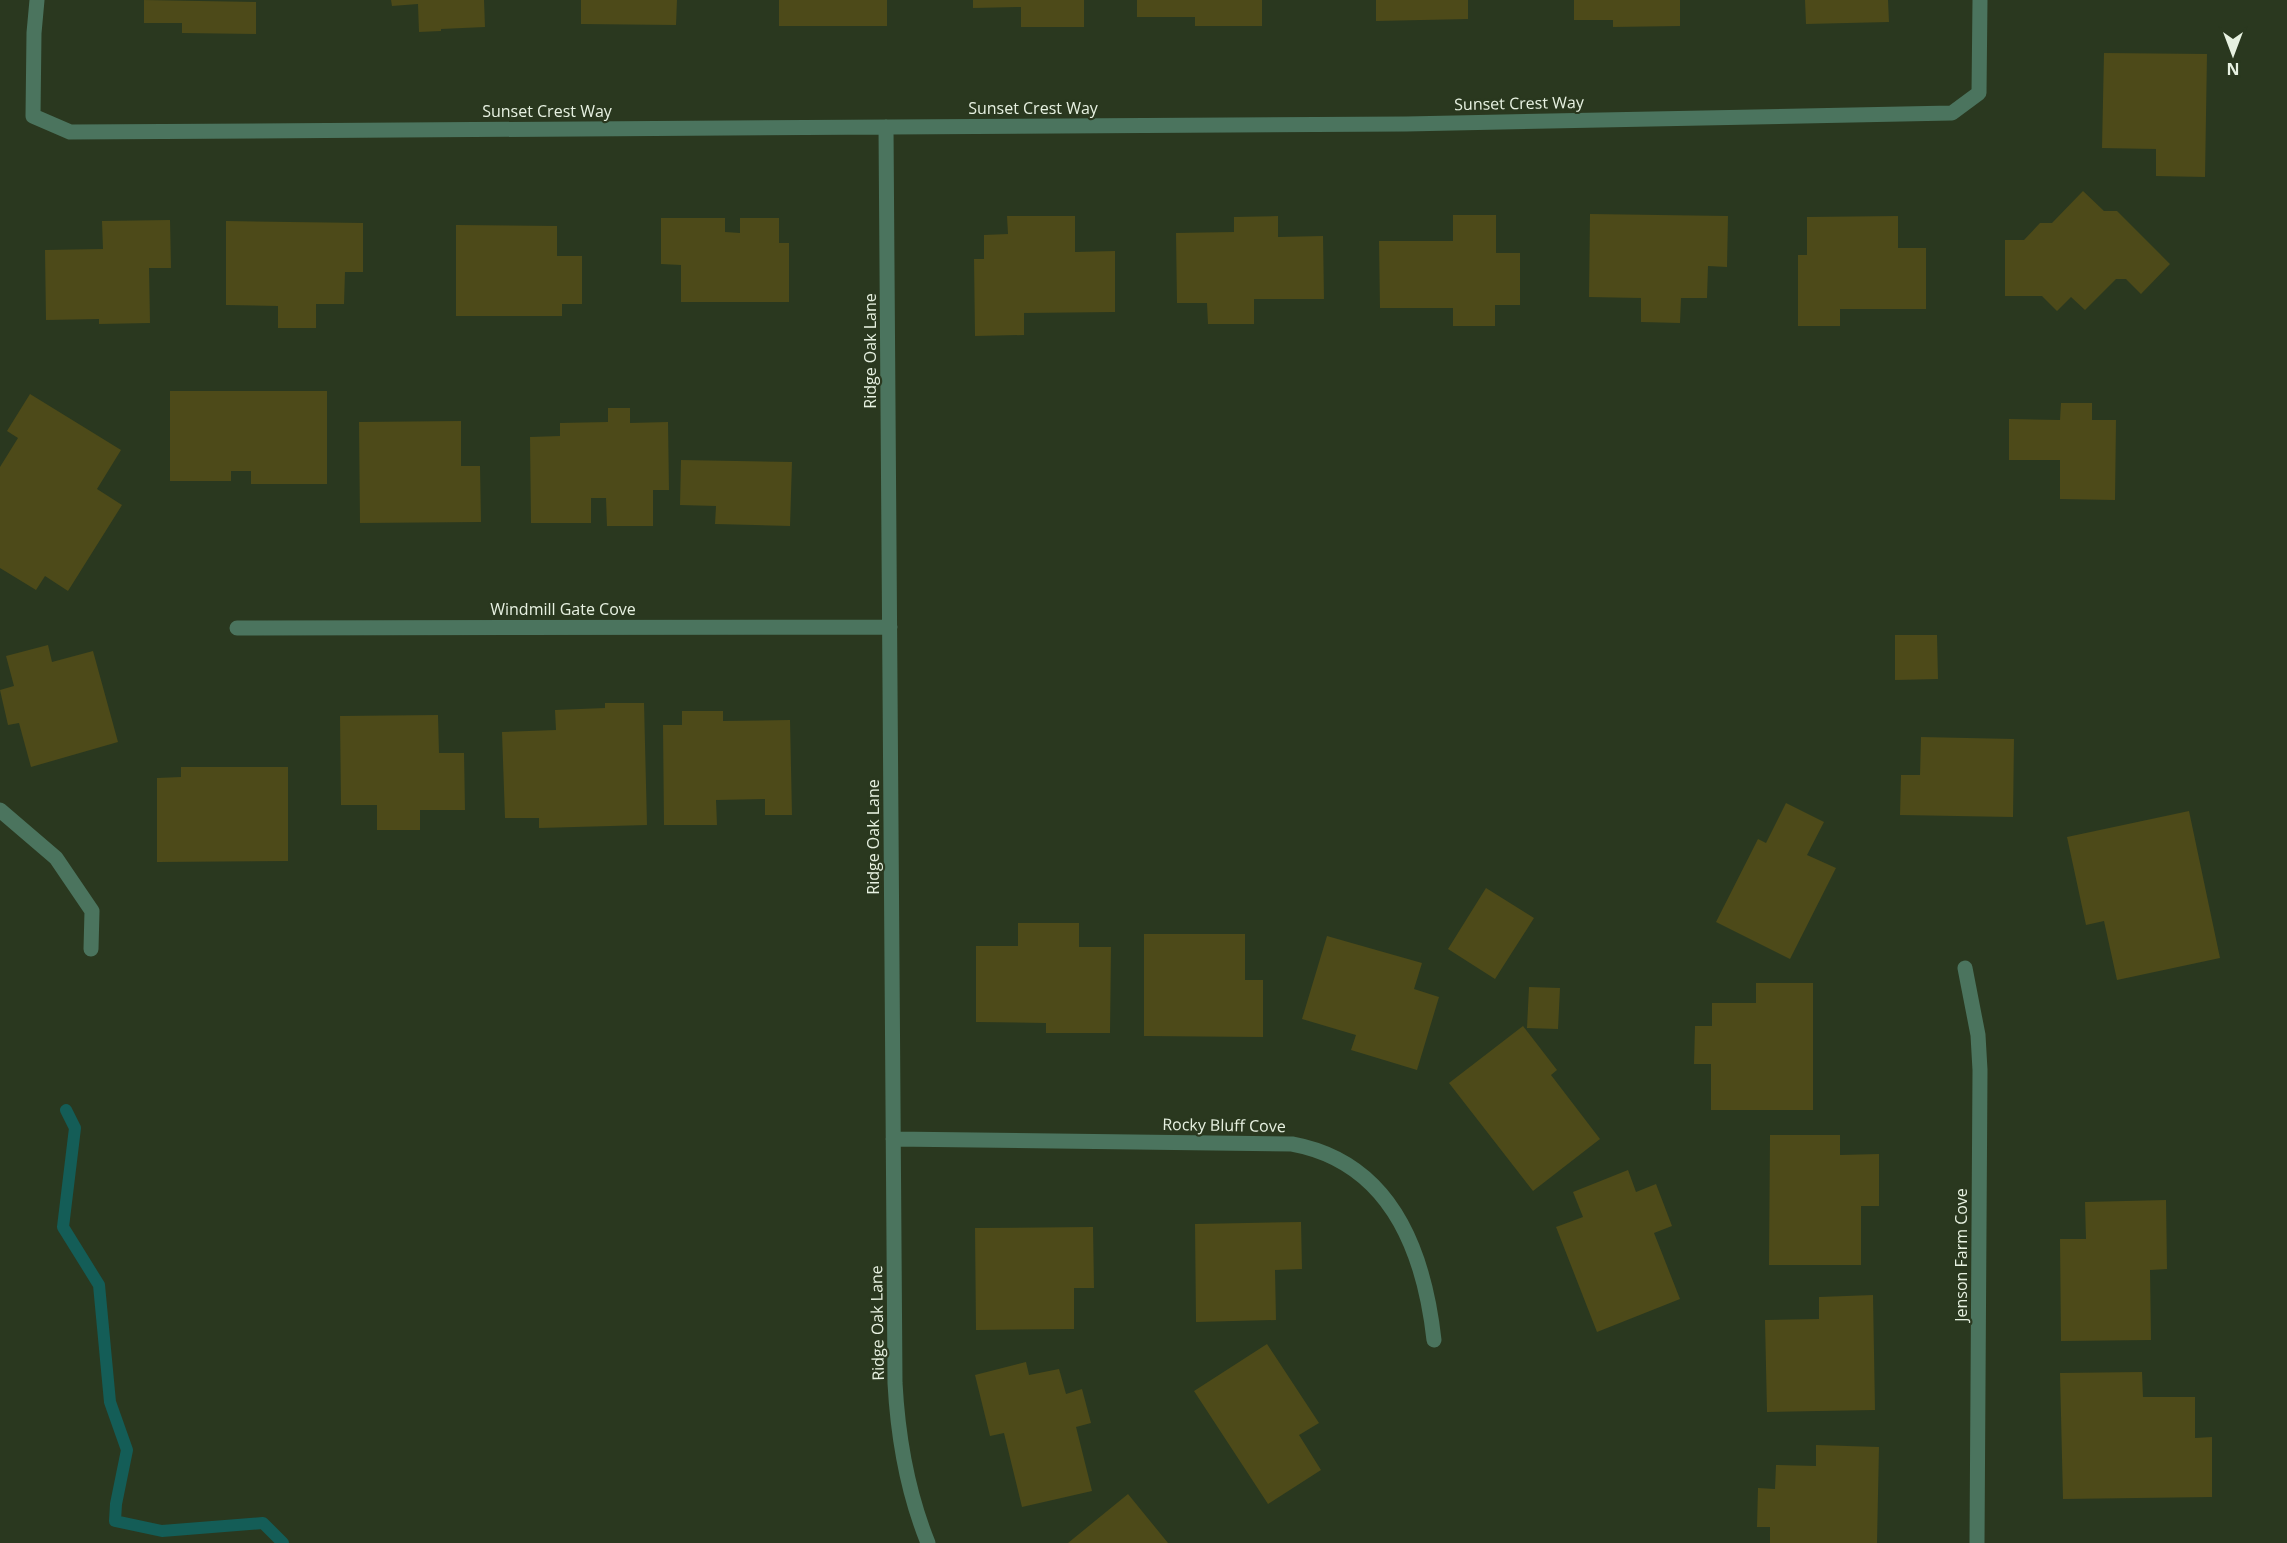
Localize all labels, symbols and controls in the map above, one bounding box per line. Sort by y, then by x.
north arrow [2203,24,2263,84]
text: N [2226,58,2240,80]
street label: Sunset Crest Way [1454,91,1585,115]
street label: Sunset Crest Way [968,97,1099,119]
street label: Sunset Crest Way [482,100,613,122]
street label: Ridge Oak Lane [859,293,881,409]
street label: Windmill Gate Cove [490,598,636,620]
street label: Ridge Oak Lane [862,779,884,895]
street label: Rocky Bluff Cove [1162,1113,1286,1137]
street label: Jenson Farm Cove [1950,1188,1972,1324]
street label: Ridge Oak Lane [865,1265,889,1381]

